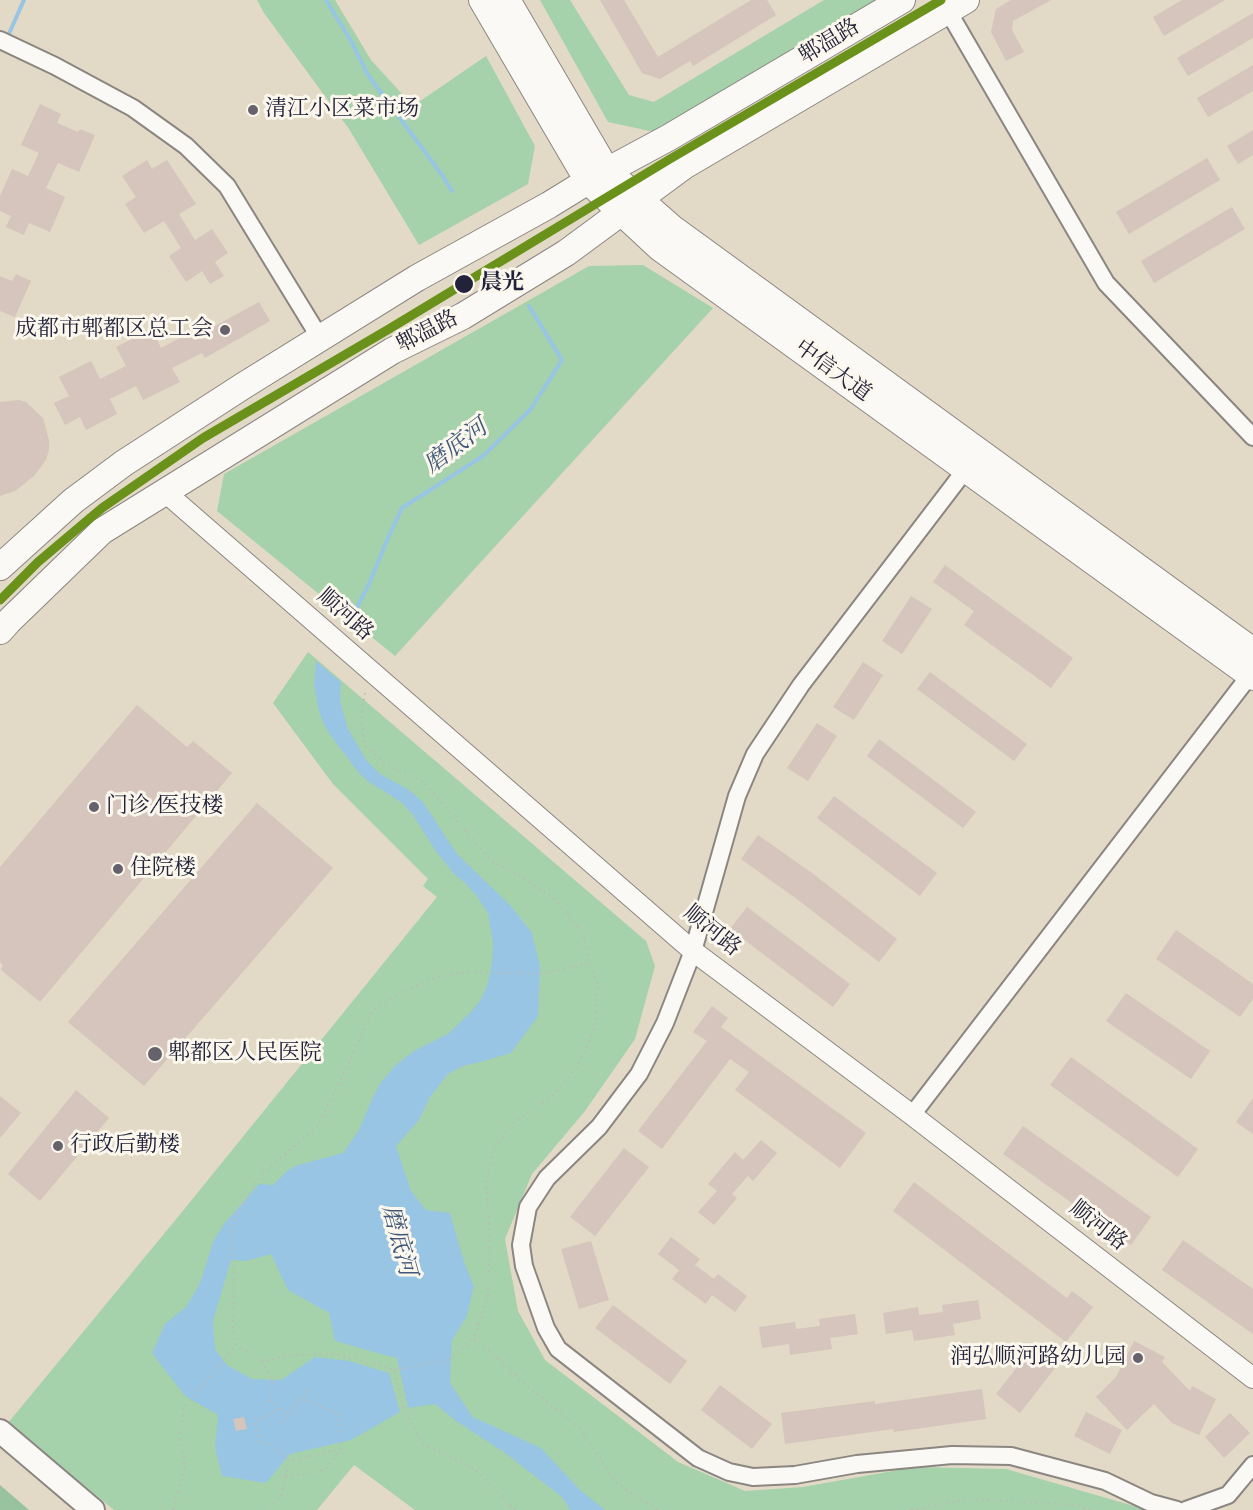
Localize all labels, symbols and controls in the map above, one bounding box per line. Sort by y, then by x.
street label: 郫温路 [795,15,865,71]
place label: 清江小区菜市场 [265,97,419,123]
marker: 清江小区菜市场 [246,103,260,117]
place label: 晨光 [480,271,524,297]
marker: 晨光 [453,273,475,295]
street label: 郫温路 [393,306,463,360]
place label: 成都市郫都区总工会 [15,317,213,343]
marker: 成都市郫都区总工会 [218,323,232,337]
street label: 中信大道 [789,335,875,409]
water label: 磨底河 [420,415,494,481]
street label: 顺河路 [310,584,378,648]
place label: 门诊/医技楼 [106,794,223,820]
marker: 门诊/医技楼 [87,800,101,814]
place label: 住院楼 [130,856,196,882]
marker: 住院楼 [111,862,125,876]
street label: 顺河路 [677,901,745,963]
place label: 郫都区人民医院 [168,1041,322,1067]
marker: 郫都区人民医院 [146,1045,164,1063]
place label: 行政后勤楼 [70,1133,180,1159]
marker: 行政后勤楼 [51,1139,65,1153]
street label: 顺河路 [1063,1196,1131,1258]
water label: 磨底河 [374,1202,420,1280]
place label: 润弘顺河路幼儿园 [950,1345,1126,1371]
marker: 润弘顺河路幼儿园 [1131,1351,1145,1365]

